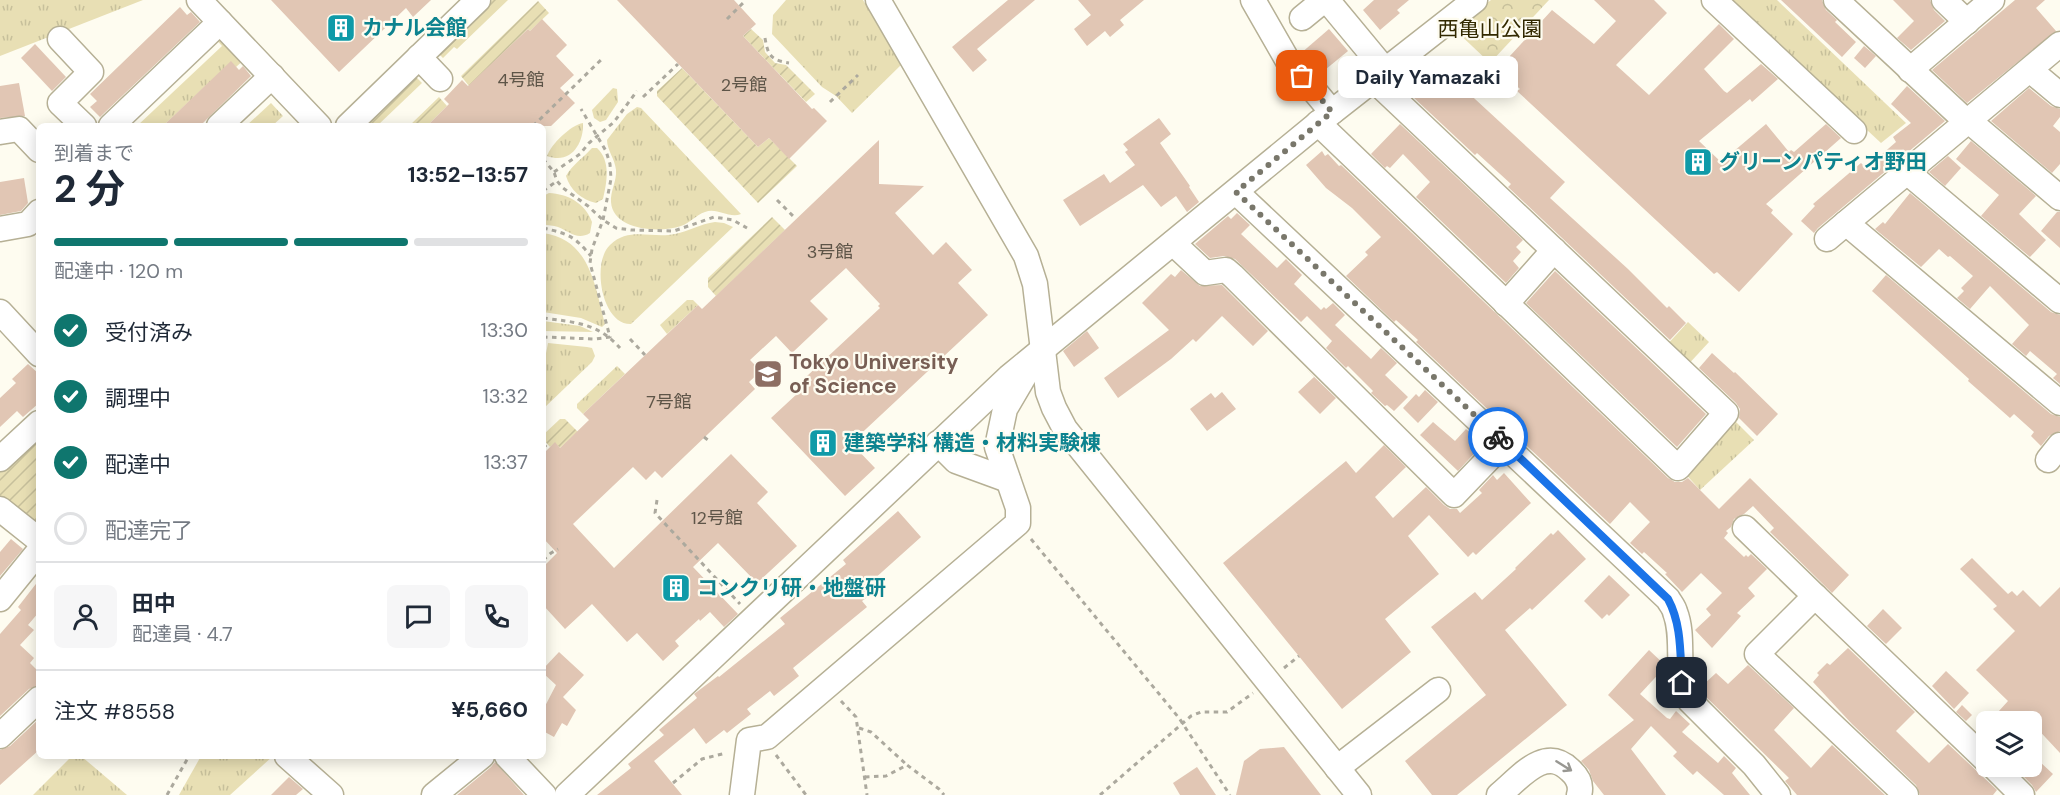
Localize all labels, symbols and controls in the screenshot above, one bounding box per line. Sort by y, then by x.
building icon: カナル会館 [325,12,357,44]
place label: カナル会館 [362,14,467,42]
park label: 西亀山公園 [1438,15,1543,43]
pin [1276,50,1327,101]
callout: Daily Yamazaki [1338,55,1518,97]
icon: bag [1285,59,1318,92]
text: Daily Yamazaki [1355,64,1501,90]
house number: 4号館 [498,68,544,92]
house number: 2号館 [721,73,767,97]
text: 到着まで [54,140,134,166]
building icon: グリーンパティオ野田 [1682,146,1714,178]
place label: グリーンパティオ野田 [1719,148,1927,176]
text: 13:52–13:57 [407,160,528,189]
text: 2 分 [54,163,125,214]
house number: 3号館 [807,240,853,264]
text: 配達中 · 120 m [54,258,183,284]
icon: check [54,314,87,347]
text: 13:30 [480,317,528,343]
text: 受付済み [105,318,193,347]
place label: Tokyo University of Science [789,348,959,400]
school or university icon: Tokyo University of Science [752,358,784,390]
icon: check [54,380,87,413]
text: 13:32 [483,383,528,409]
text: 調理中 [105,384,171,413]
house number: 7号館 [646,390,692,414]
courier [1468,407,1528,467]
icon: bike [1482,421,1515,454]
building icon: 建築学科 構造・材料実験棟 [807,427,839,459]
place label: 建築学科 構造・材料実験棟 [844,429,1101,457]
icon: check [54,446,87,479]
text: 13:37 [484,449,528,475]
text: 配達中 [105,450,171,479]
house number: 12号館 [691,506,743,530]
text: 配達完了 [105,516,193,545]
building icon: コンクリ研・地盤研 [660,572,692,604]
place label: コンクリ研・地盤研 [697,574,886,602]
button: person [54,585,117,648]
button: chat [387,585,450,648]
button: phone [465,585,528,648]
text: 田中 [132,589,176,618]
text: 配達員 · 4.7 [132,621,233,647]
pin [1656,657,1707,708]
icon: home [1665,666,1698,699]
text: ¥5,660 [451,695,528,724]
text: 注文 #8558 [54,697,175,726]
map controls [1976,711,2042,777]
button: layers [1976,711,2042,777]
one-way arrow [1555,760,1572,773]

